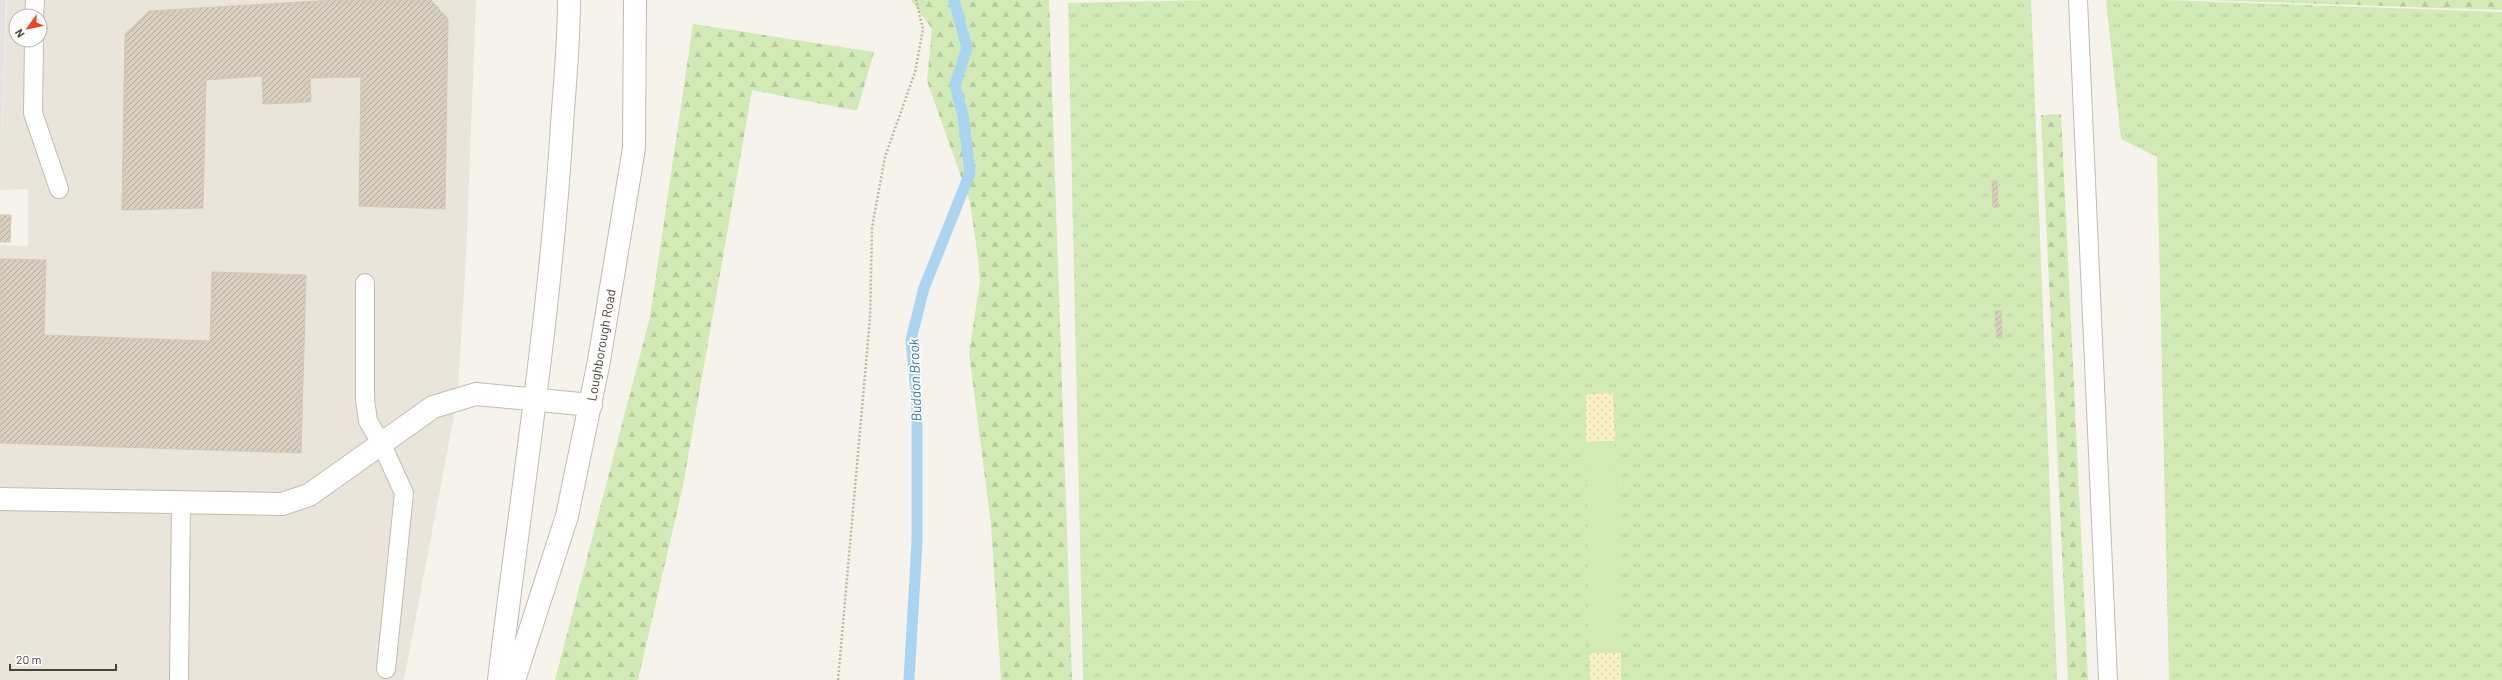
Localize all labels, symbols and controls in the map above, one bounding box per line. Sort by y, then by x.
north arrow [8,8,48,48]
text: N [12,27,27,40]
street label: Loughborough Road [583,288,619,402]
water label: Buddon Brook [905,338,924,422]
scale bar [10,646,116,672]
text: 20 m [16,652,42,666]

